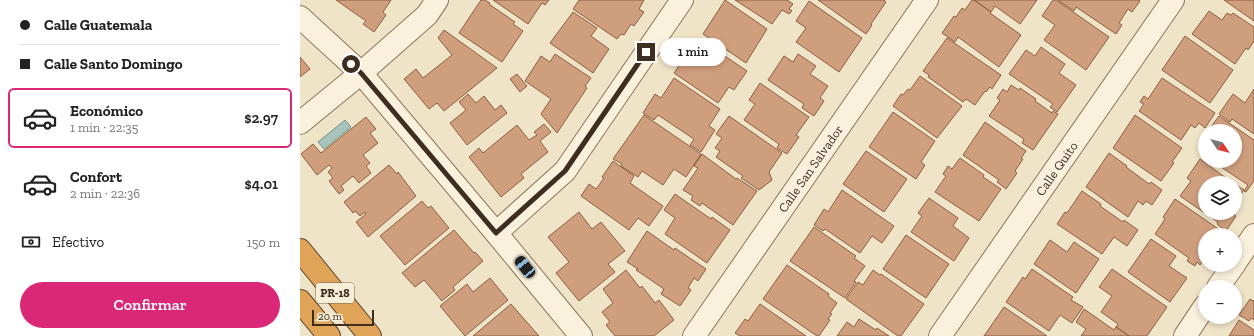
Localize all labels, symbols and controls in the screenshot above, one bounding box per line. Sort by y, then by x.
text: Calle Guatemala [44,16,152,34]
callout: 1 min [660,38,726,66]
route end [637,43,655,61]
text: 1 min [678,44,708,59]
text: Calle Santo Domingo [44,55,183,73]
route start [342,55,360,73]
icon: car [22,100,58,136]
text: Económico [70,102,143,120]
text: $2.97 [244,109,278,127]
text: 1 min · 22:35 [70,120,138,135]
street label: Calle San Salvador [775,122,846,215]
north arrow [1198,124,1242,168]
map controls [1198,124,1242,324]
street label: Calle Quito [1032,138,1080,198]
icon: car [22,166,58,202]
text: Confort [70,168,122,186]
text: $4.01 [244,175,278,193]
button: layers [1198,176,1242,220]
text: 2 min · 22:36 [70,186,140,201]
button: + [1198,228,1242,272]
icon: cash [20,231,42,253]
text: Efectivo [52,233,104,251]
text: 150 m [247,235,280,250]
car [513,254,537,280]
button: − [1198,280,1242,324]
button: Confirmar [20,282,280,328]
road number: PR-18 [316,283,354,303]
scale bar [312,308,374,327]
text: 20 m [318,310,342,323]

